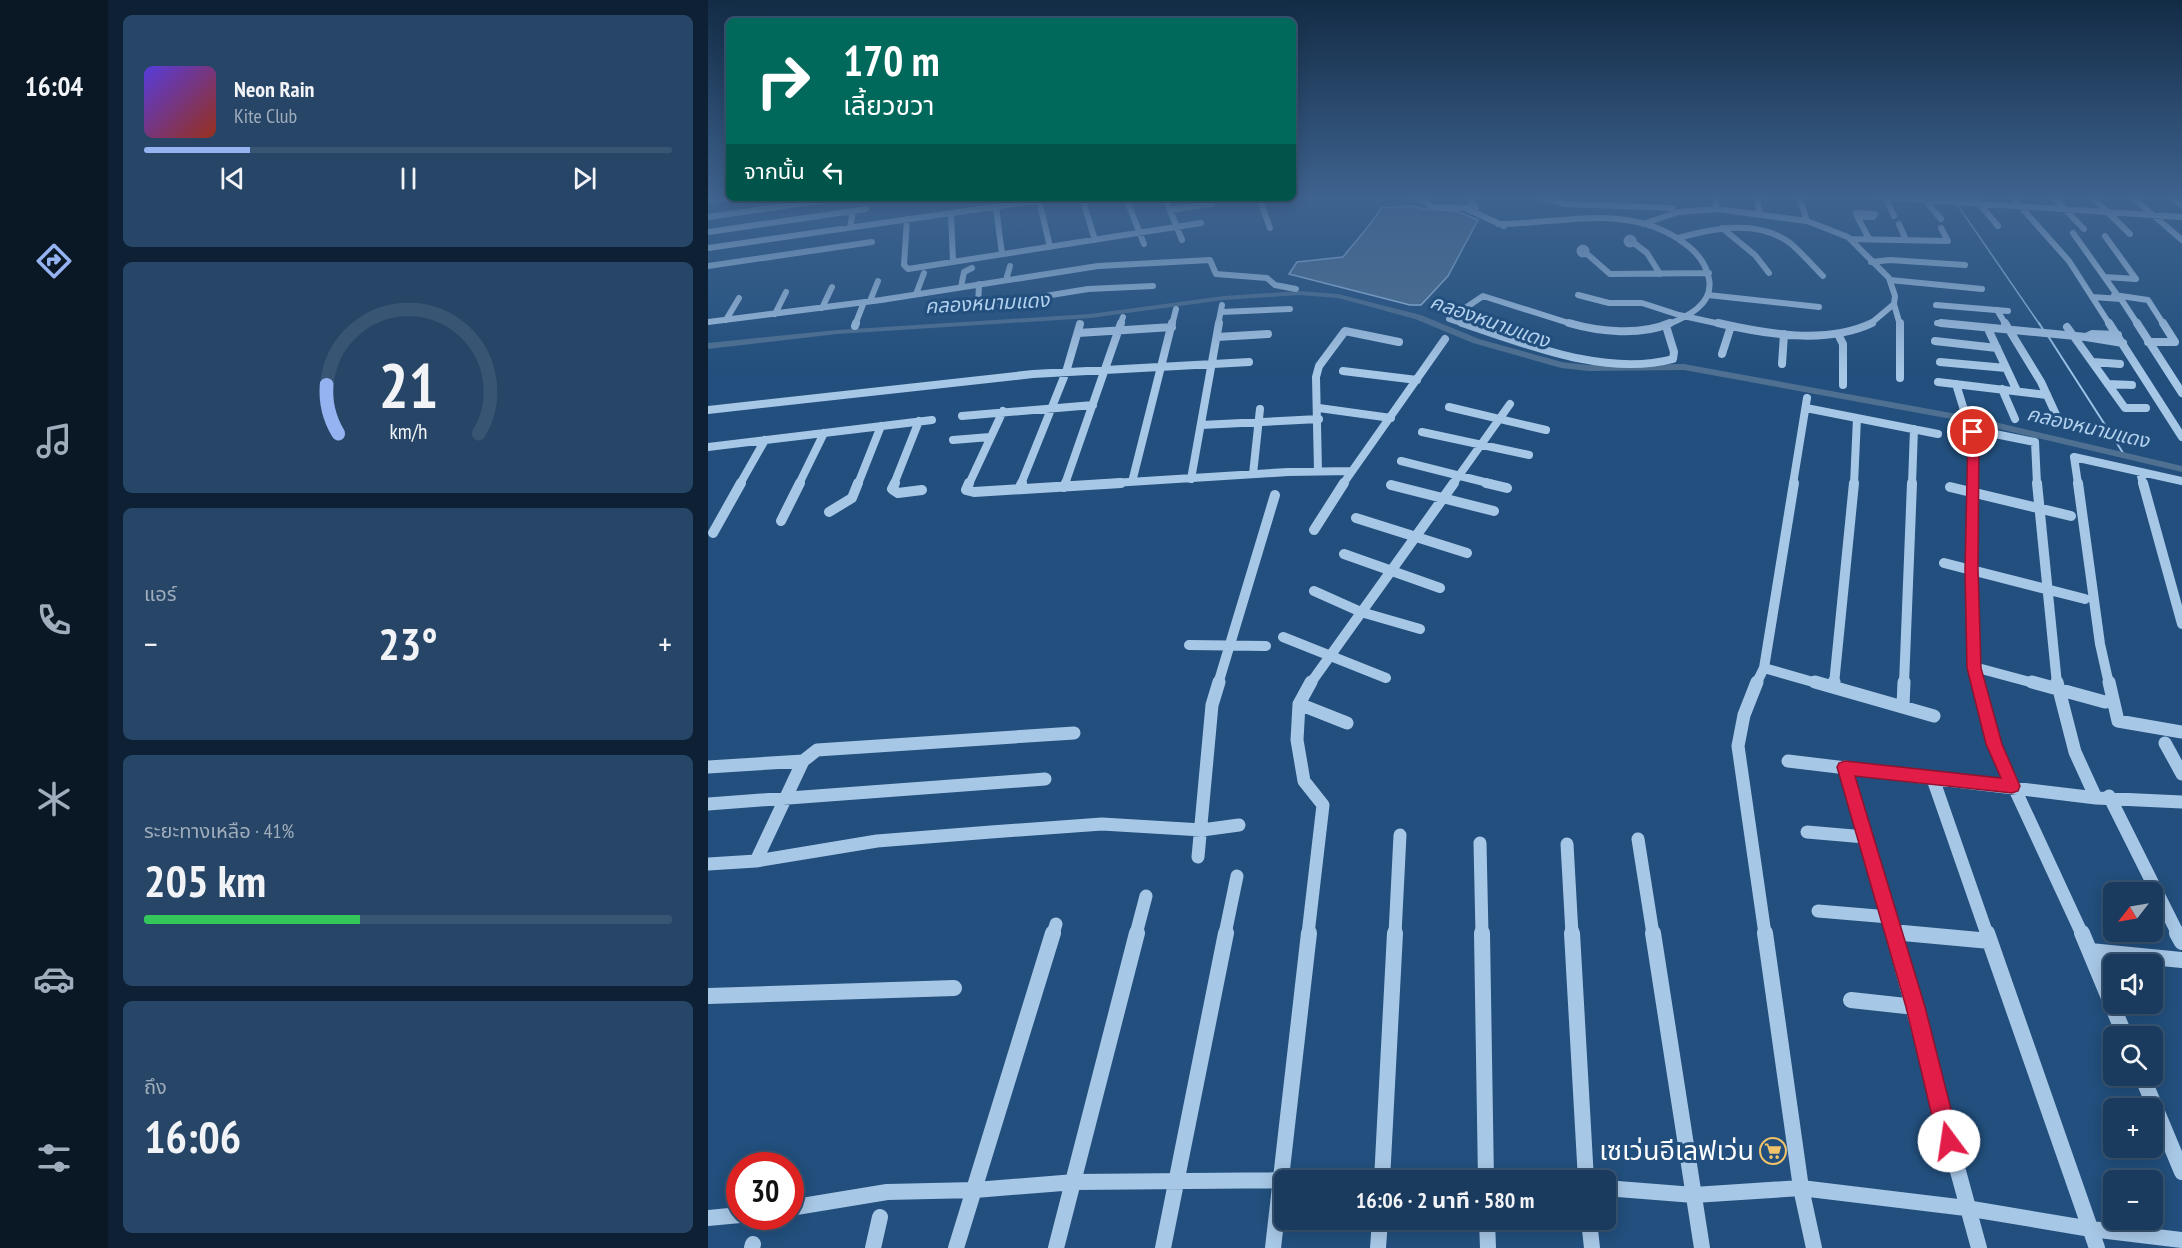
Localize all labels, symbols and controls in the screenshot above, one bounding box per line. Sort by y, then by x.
text: 170 m [843,33,940,88]
icon: right [744,42,822,120]
text: 16:04 [25,69,83,103]
text: Neon Rain [234,75,314,103]
text: เลี้ยวขวา [843,88,934,122]
text: Kite Club [234,103,297,129]
icon: left [817,156,850,189]
text: จากนั้น [744,157,805,185]
icon: previous [216,162,249,195]
icon: pause [392,162,425,195]
icon: next [568,162,601,195]
icon: directions [33,240,75,282]
water label: คลองหนามแดง [924,287,1051,319]
water label: คลองหนามแดง [1427,288,1554,354]
text: 21 [378,345,438,426]
water label: คลองหนามแดง [2024,400,2153,454]
pin [1947,406,1998,457]
icon: arrive [1956,415,1989,448]
text: km/h [389,418,427,446]
icon: music [33,420,75,462]
text: แอร์ [144,581,176,607]
icon: phone [33,599,75,641]
text: 23° [378,614,438,672]
text: − [144,622,158,665]
text: + [658,622,672,665]
icon: climate [33,778,75,820]
text: ระยะทางเหลือ · 41% [144,818,294,844]
text: 205 km [144,851,266,909]
north arrow [2103,882,2163,942]
map controls [2103,882,2163,1230]
button: sound [2103,954,2163,1014]
icon: car [33,958,75,1000]
button: search [2103,1026,2163,1086]
text: ถึง [144,1074,167,1100]
button: + [2103,1098,2163,1158]
text: 16:06 [144,1107,241,1165]
position arrow [1917,1109,1981,1173]
place label: เซเว่นอีเลฟเว่น [1599,1133,1754,1167]
supermarket icon: เซเว่นอีเลฟเว่น [1758,1136,1788,1166]
icon: filters [33,1137,75,1179]
speed limit sign: 30 [726,1152,804,1230]
button: − [2103,1170,2163,1230]
text: 16:06 · 2 นาที · 580 m [1356,1186,1534,1214]

